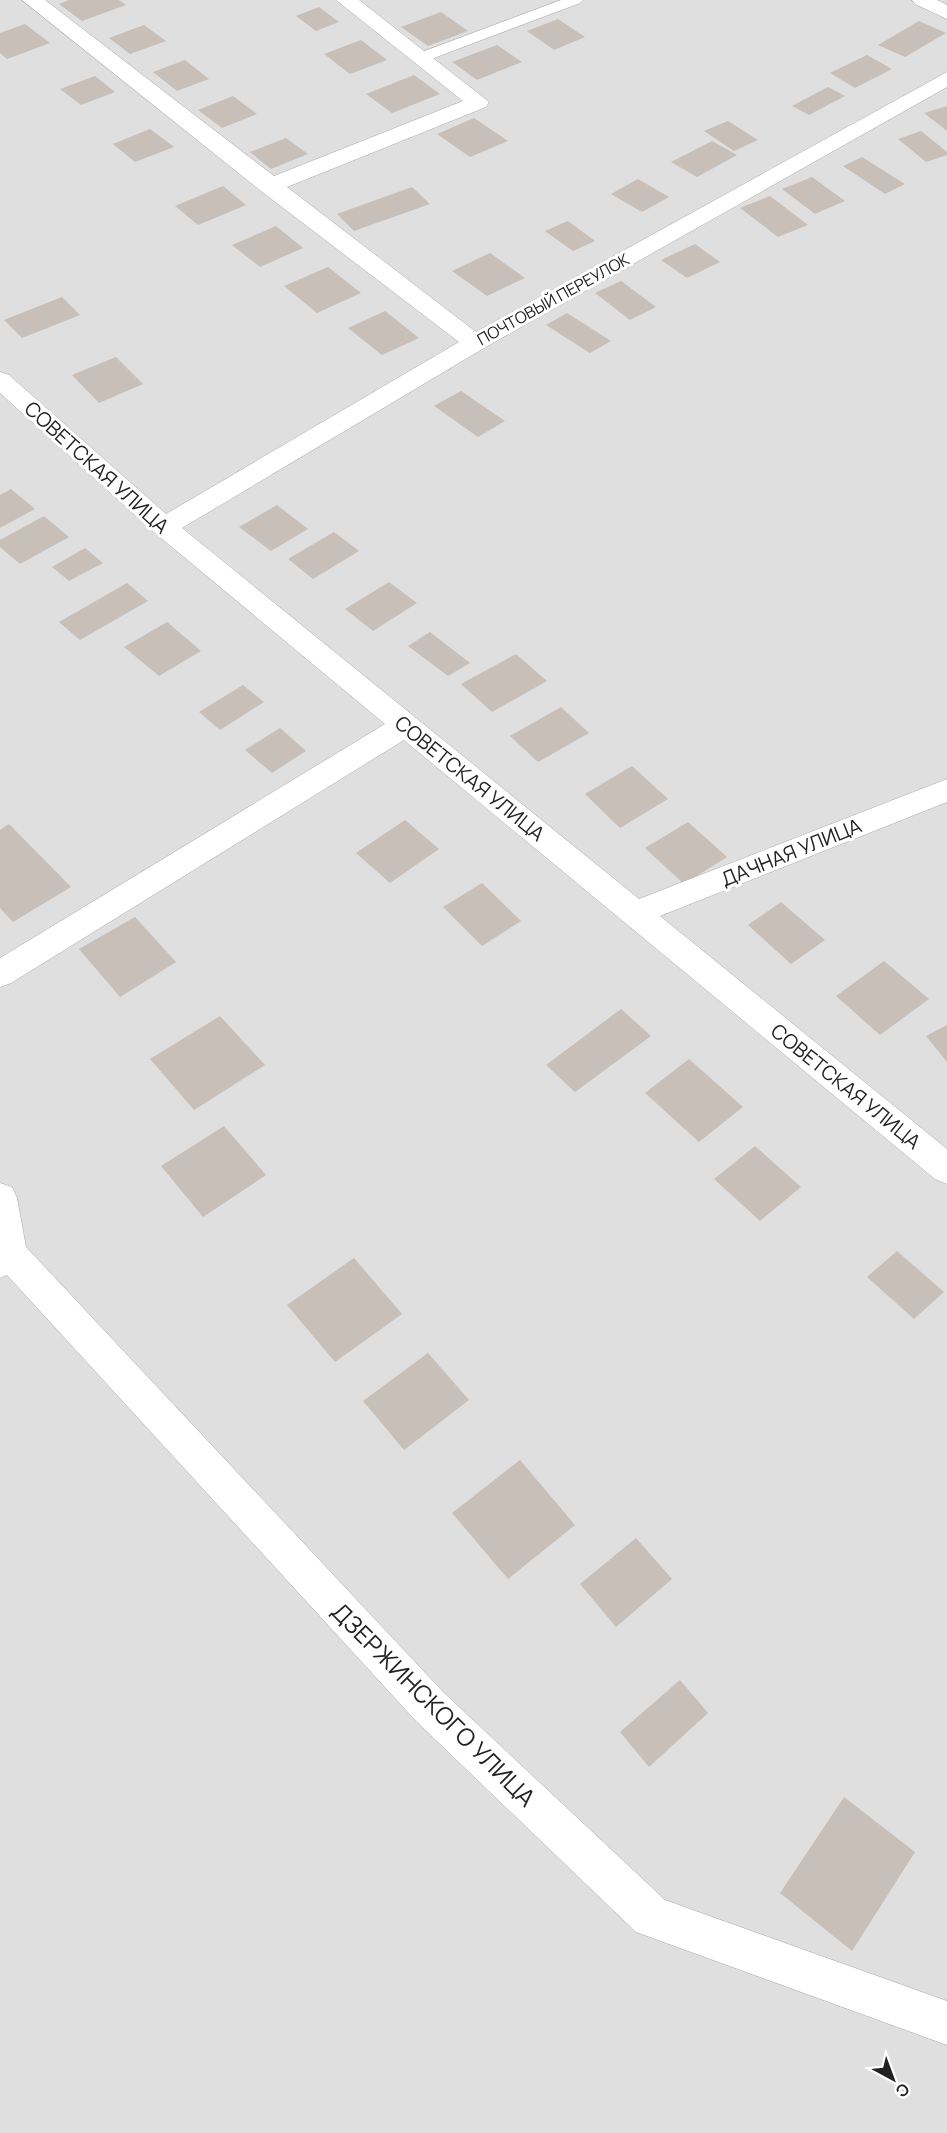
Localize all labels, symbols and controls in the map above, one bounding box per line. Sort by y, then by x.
street label: ПОЧТОВЫЙ ПЕРЕУЛОК [473,248,633,350]
street label: СОВЕТСКАЯ УЛИЦА [19,395,175,539]
street label: СОВЕТСКАЯ УЛИЦА [389,709,551,847]
street label: ДАЧНАЯ УЛИЦА [717,811,865,892]
street label: СОВЕТСКАЯ УЛИЦА [765,1017,927,1155]
street label: ДЗЕРЖИНСКОГО УЛИЦА [325,1595,543,1813]
north arrow [863,2049,923,2109]
text: С [891,2078,915,2103]

